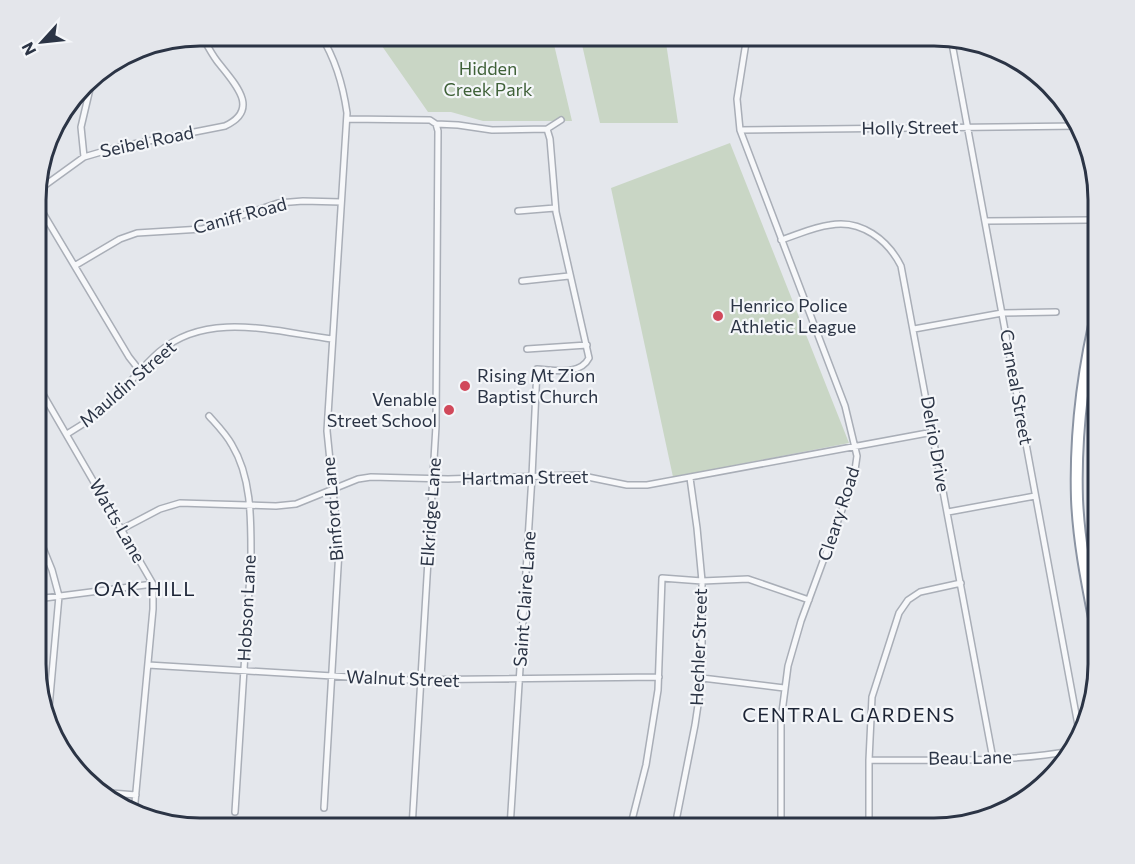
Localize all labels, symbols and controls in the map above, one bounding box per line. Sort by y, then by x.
north arrow [12,12,72,72]
text: N [17,39,39,59]
park label: Hidden Creek Park [443,57,533,100]
street label: Holly Street [861,115,959,139]
street label: Seibel Road [98,120,195,162]
street label: Caniff Road [191,192,289,238]
place label: Henrico Police Athletic League [730,294,856,337]
marker: Henrico Police Athletic League [711,309,725,323]
street label: Carneal Street [996,327,1038,446]
street label: Mauldin Street [75,335,180,431]
place label: Rising Mt Zion Baptist Church [477,364,598,407]
marker: Rising Mt Zion Baptist Church [458,379,472,393]
place label: Venable Street School [327,388,437,431]
street label: Delrio Drive [917,394,955,493]
marker: Venable Street School [442,403,456,417]
street label: Binford Lane [317,456,348,562]
street label: Elkridge Lane [415,457,445,567]
street label: Cleary Road [812,464,864,564]
street label: Hartman Street [461,465,589,489]
street label: Watts Lane [85,475,151,566]
street label: Saint Claire Lane [508,530,540,668]
street label: Hobson Lane [232,554,260,662]
district label: OAK HILL [94,576,196,600]
street label: Hechler Street [685,588,711,706]
street label: Walnut Street [346,665,460,691]
district label: CENTRAL GARDENS [742,702,956,726]
street label: Beau Lane [928,745,1012,769]

